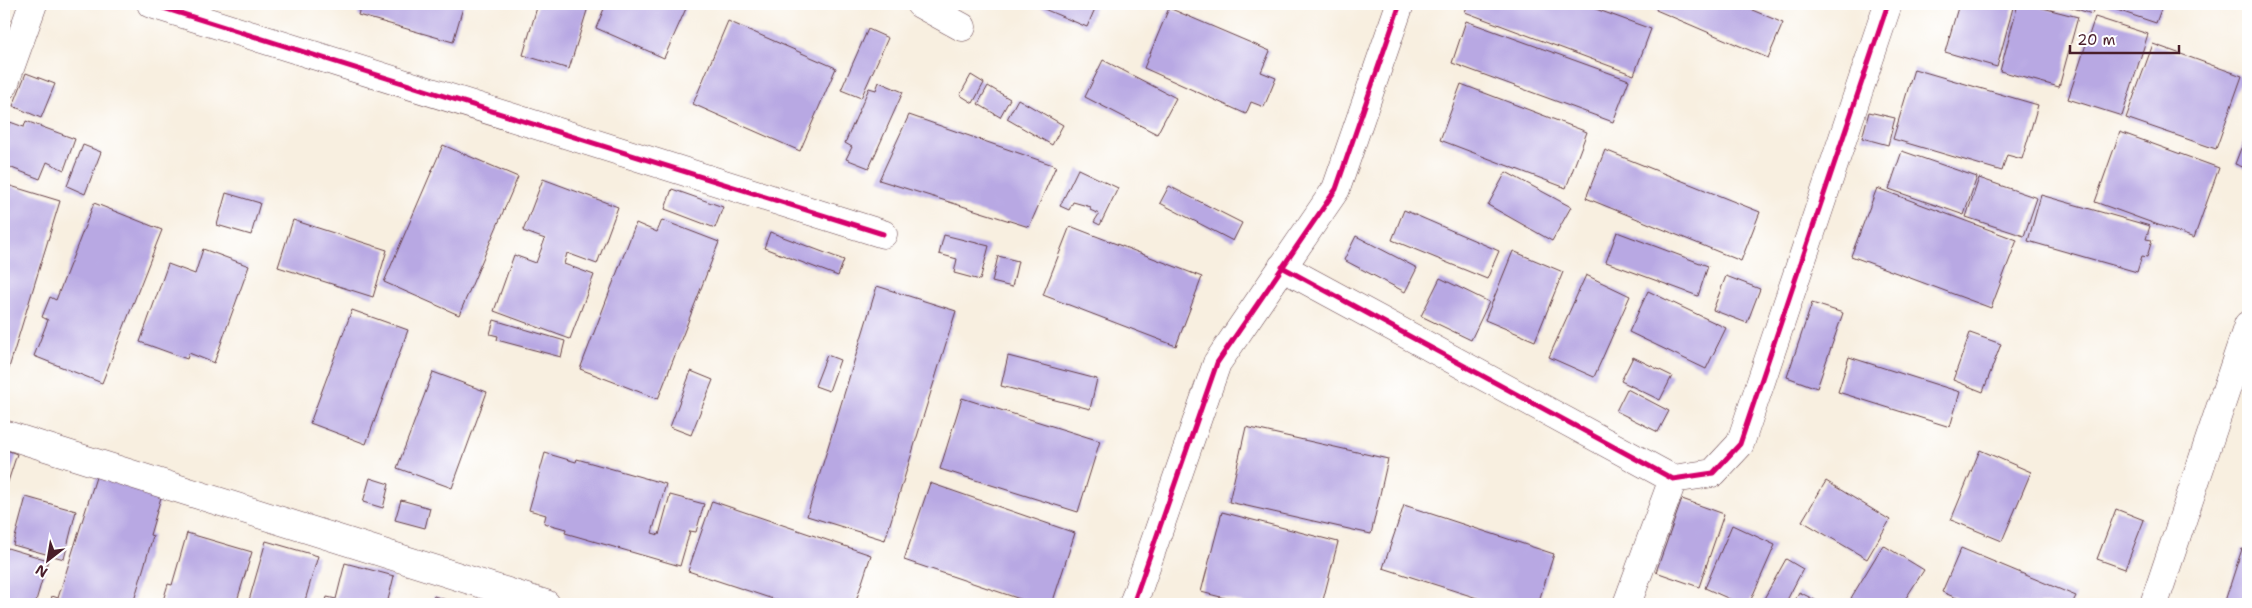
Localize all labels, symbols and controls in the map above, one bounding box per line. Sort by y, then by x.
scale bar [2070,22,2178,54]
text: 20 m [2077,30,2116,50]
north arrow [22,536,72,586]
text: N [32,561,51,582]

